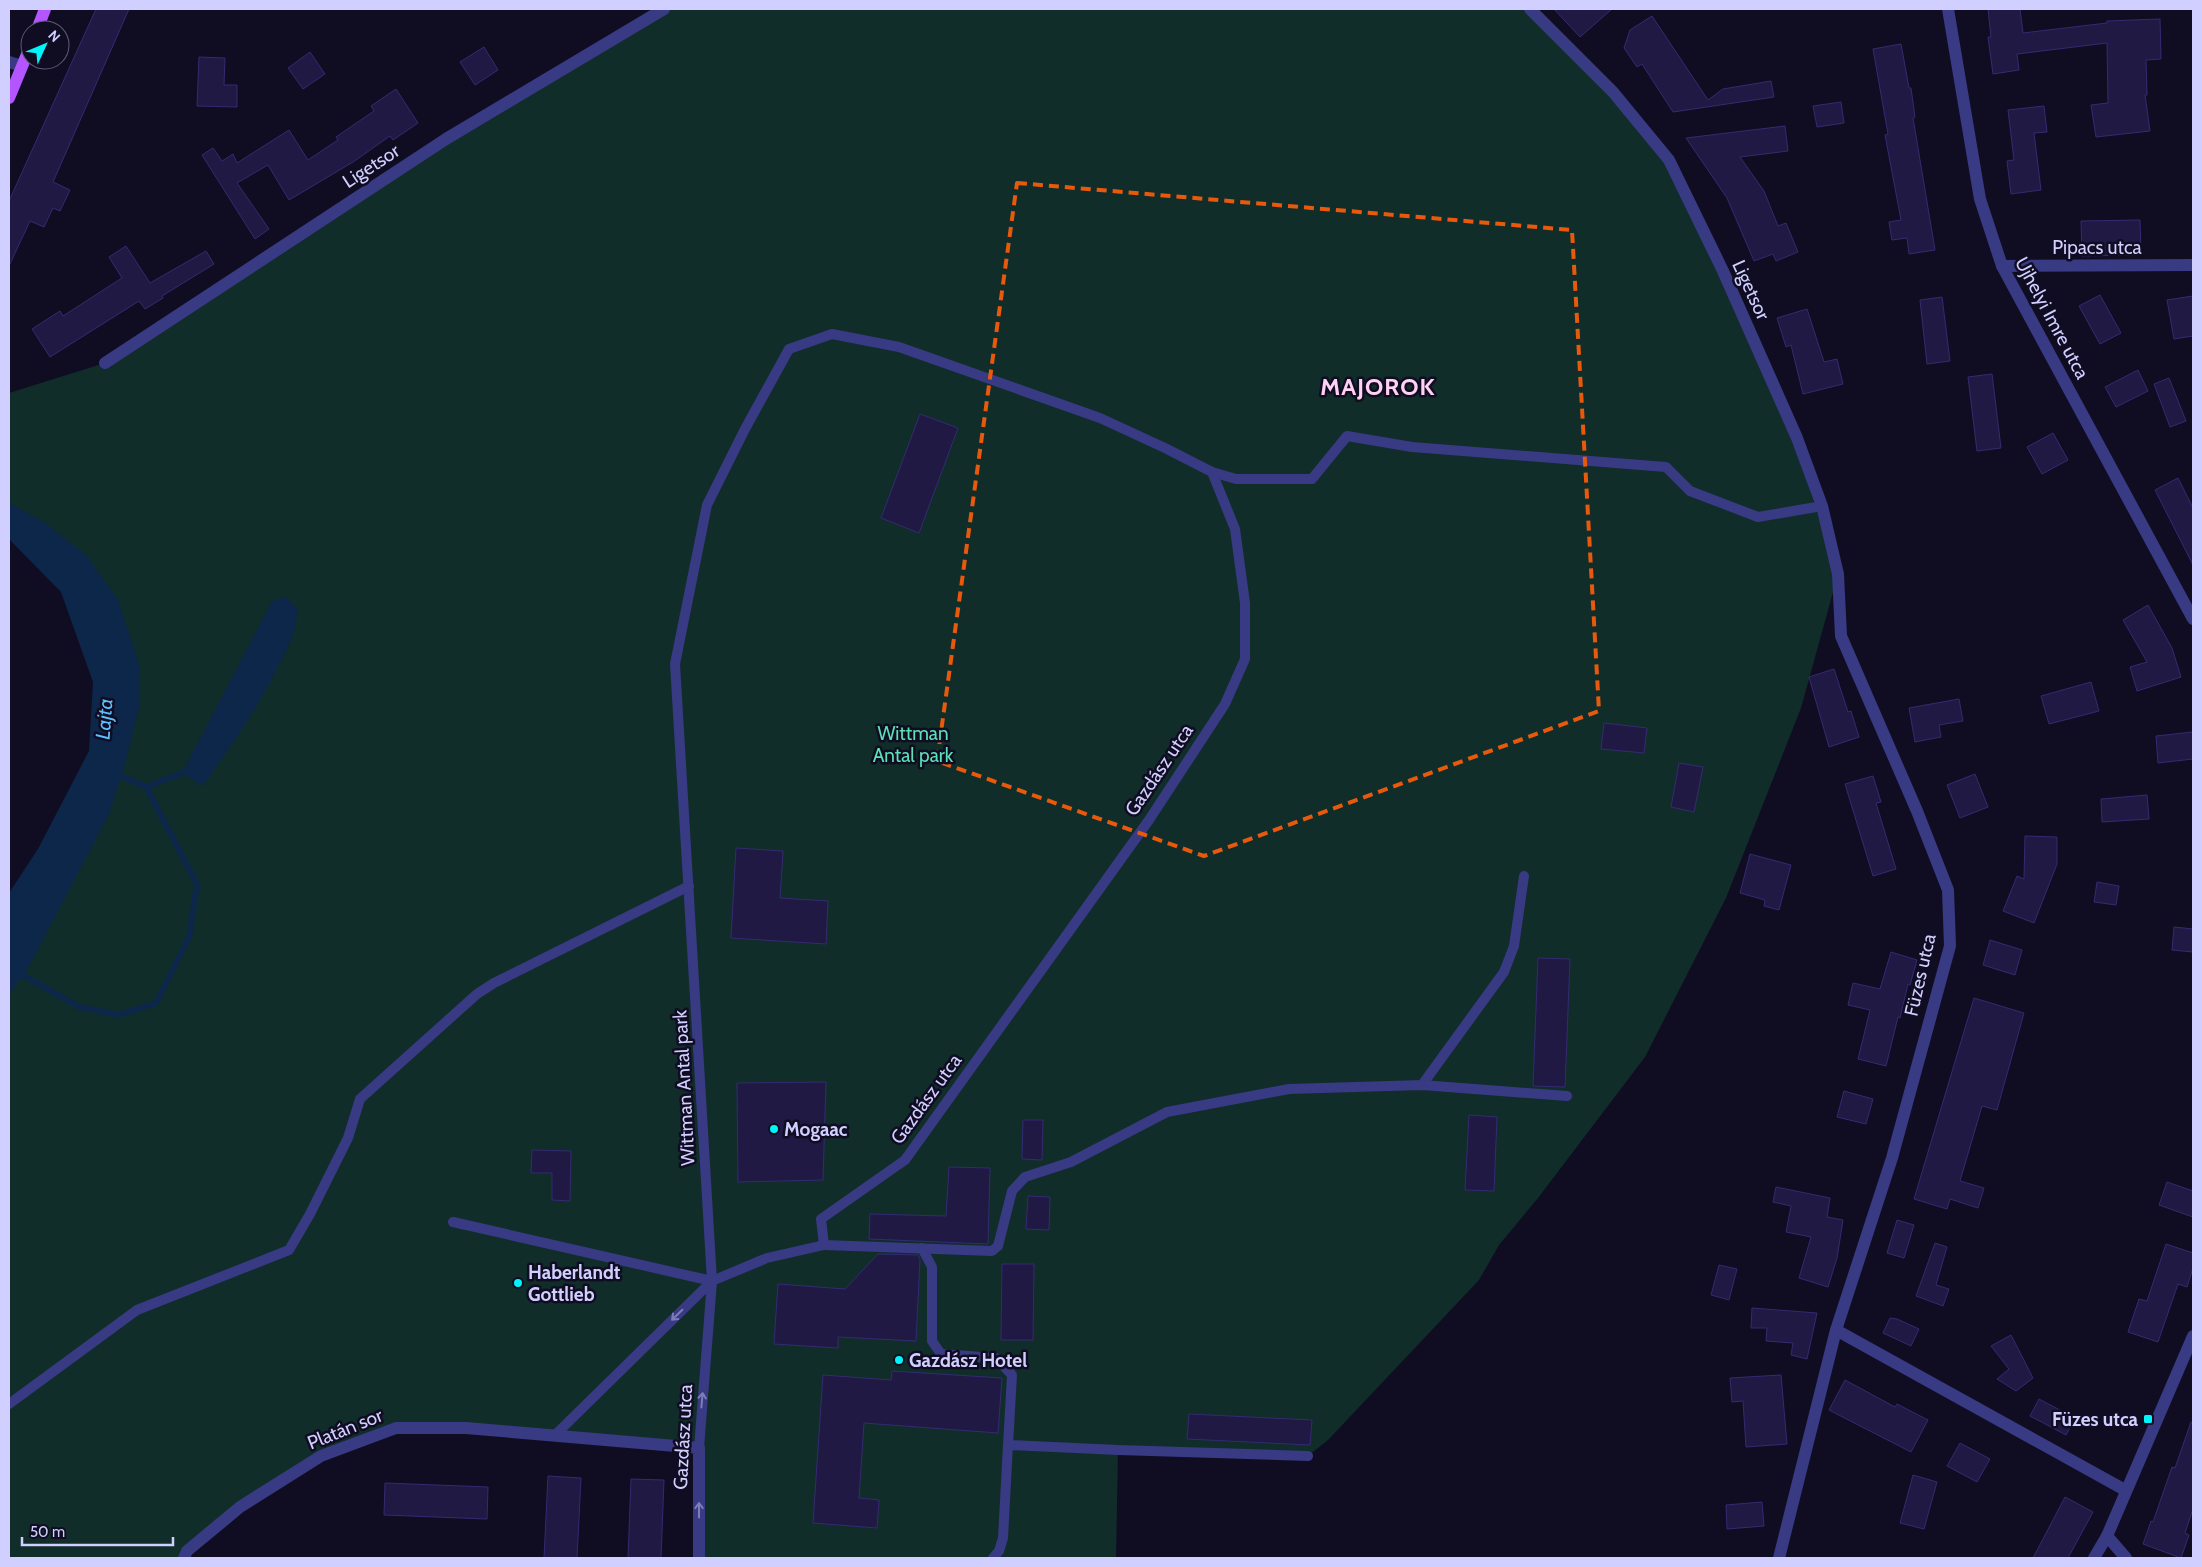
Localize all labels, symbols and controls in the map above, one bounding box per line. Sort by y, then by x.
north arrow [20,20,70,70]
text: N [44,26,64,46]
street label: Ligetsor [338,139,404,193]
street label: Pipacs utca [2052,236,2142,259]
street label: Ujhelyi Imre utca [2010,253,2094,383]
street label: Ligetsor [1727,256,1775,324]
district label: MAJOROK [1320,372,1436,401]
water label: Lajta [91,698,117,740]
street label: Gazdász utca [1120,720,1198,820]
park label: Wittman Antal park [873,722,954,767]
street label: Füzes utca [1899,932,1941,1018]
street label: Wittman Antal park [668,1009,700,1167]
street label: Gazdász utca [886,1050,966,1148]
place label: Mogaac [784,1118,848,1141]
marker: Mogaac [768,1123,780,1135]
place label: Haberlandt Gottlieb [528,1261,621,1306]
marker: Haberlandt Gottlieb [512,1277,524,1289]
one-way arrow [671,1309,683,1322]
place label: Gazdász Hotel [909,1349,1027,1372]
marker: Gazdász Hotel [893,1354,905,1366]
street label: Gazdász utca [669,1384,697,1490]
one-way arrow [698,1392,707,1408]
street label: Platán sor [304,1404,386,1454]
place label: Füzes utca [2052,1408,2139,1431]
marker: Füzes utca [2142,1413,2154,1425]
one-way arrow [694,1502,704,1518]
scale bar [22,1514,174,1546]
text: 50 m [30,1523,65,1541]

